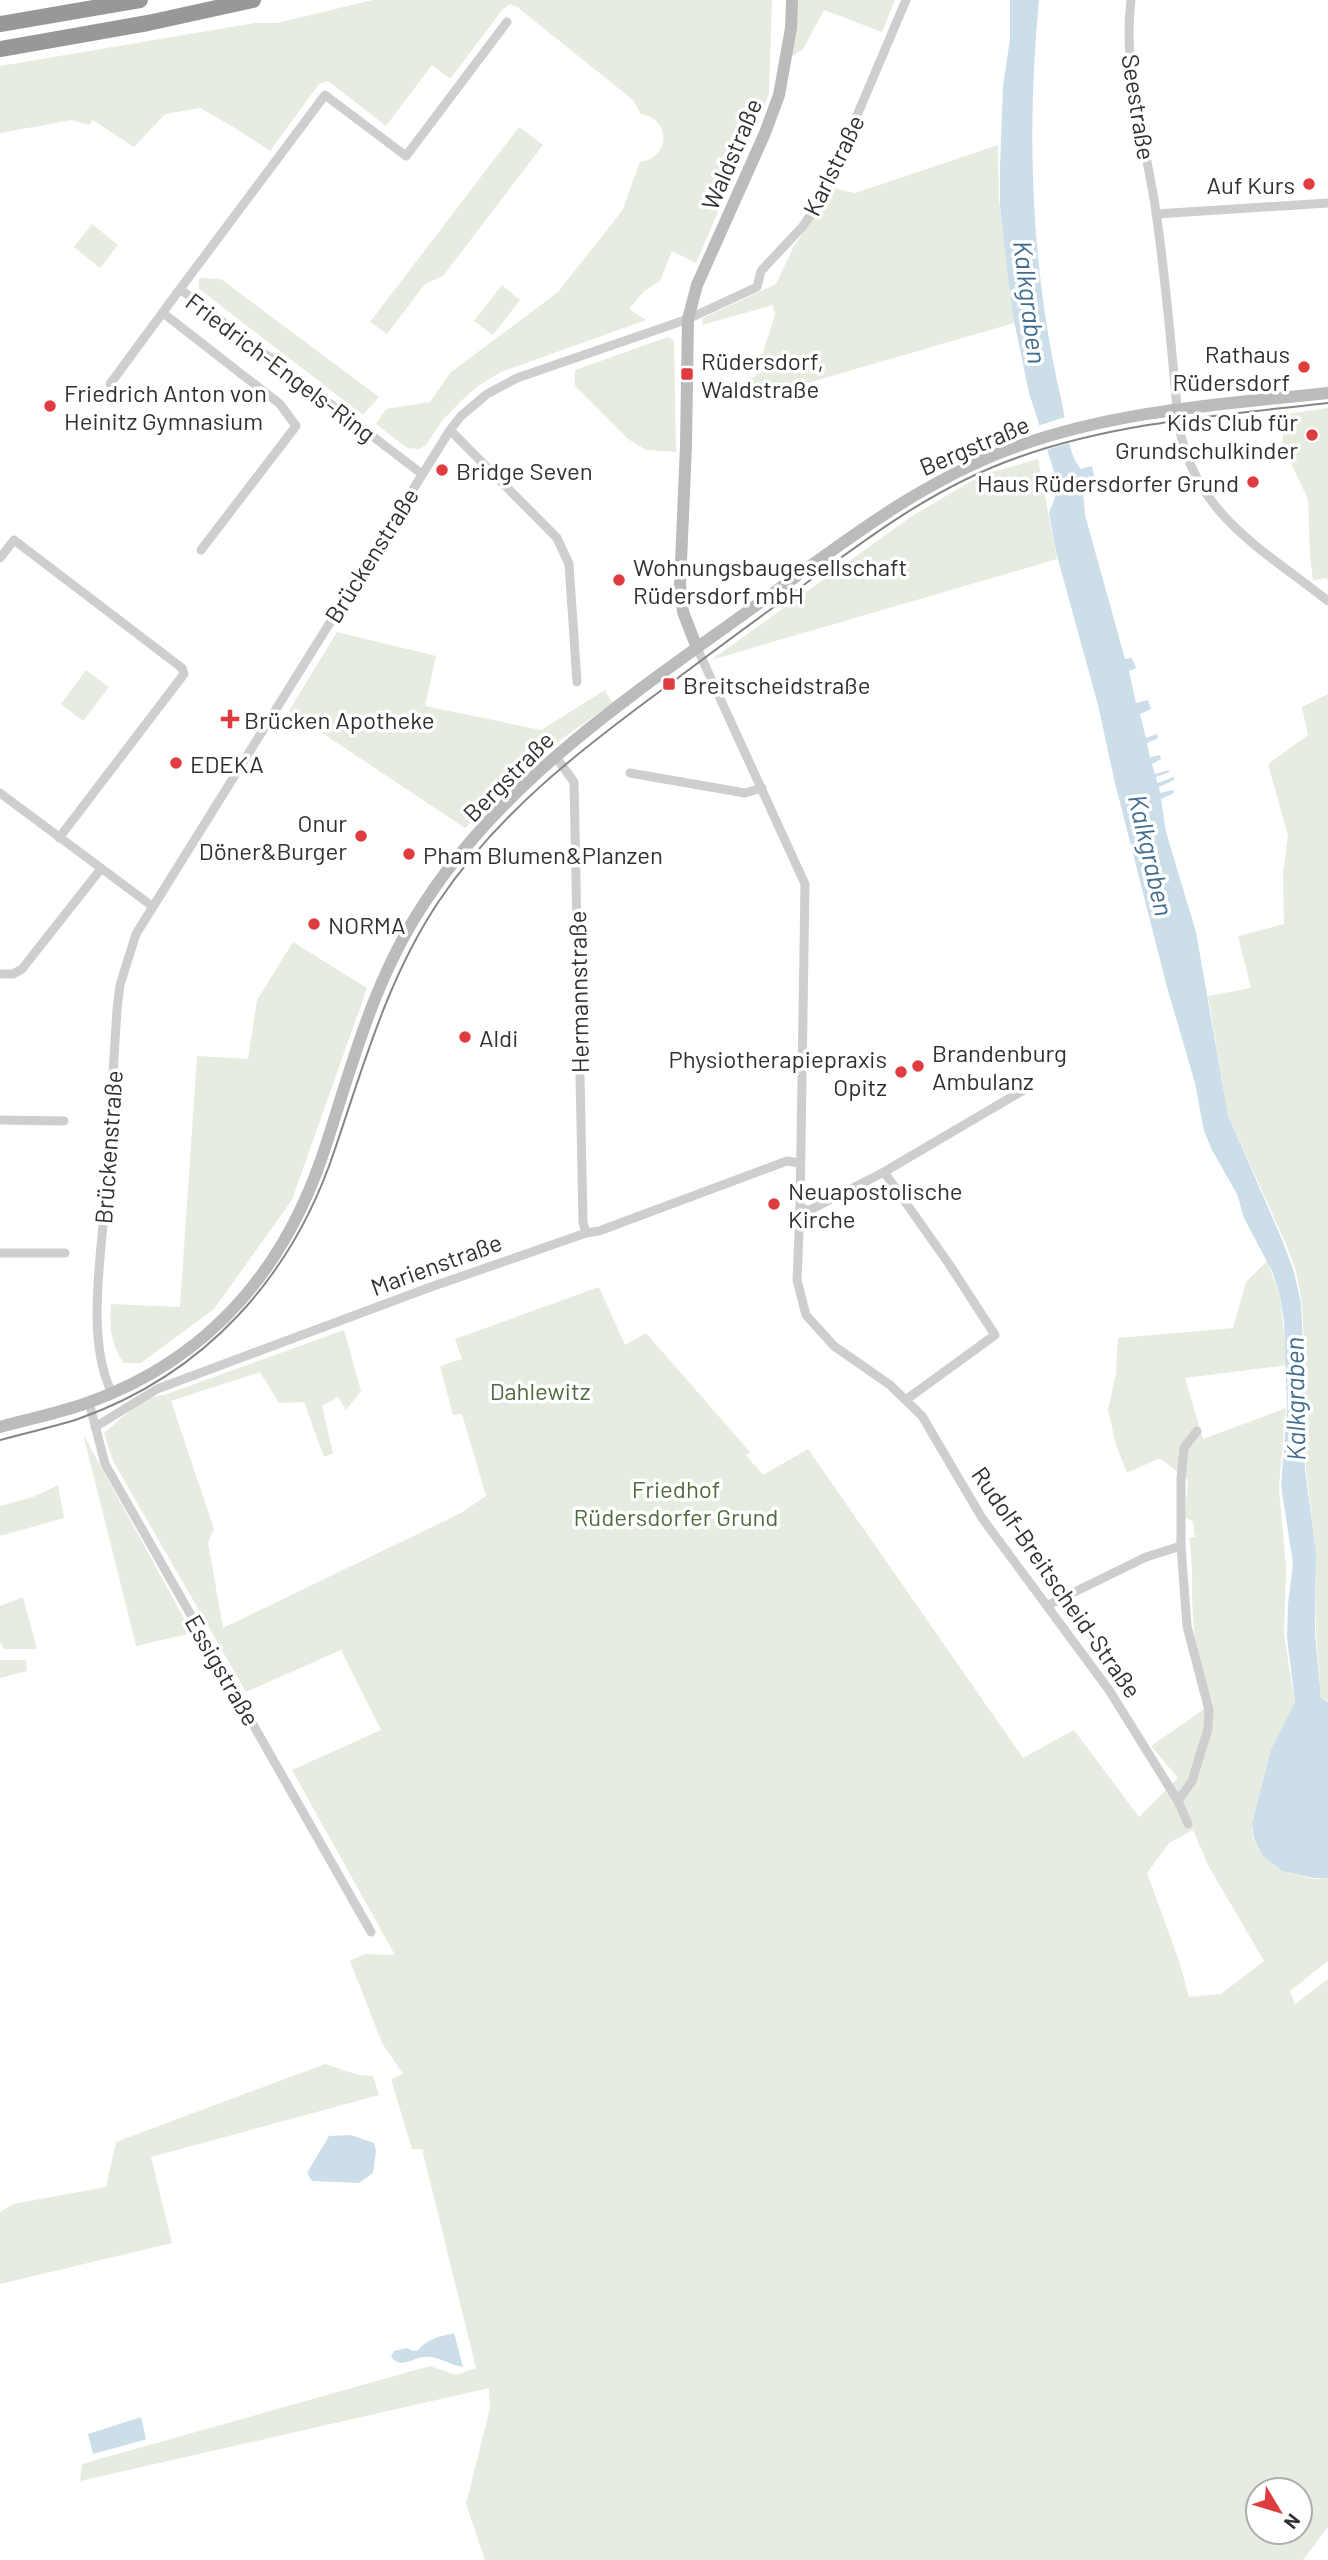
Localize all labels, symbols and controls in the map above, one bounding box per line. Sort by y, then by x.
street label: Seestraße [1116,52,1162,162]
street label: Waldstraße [695,94,767,214]
street label: Karlstraße [796,110,870,220]
place label: Auf Kurs [1206,170,1295,199]
marker: Auf Kurs [1301,176,1317,192]
water label: Kalkgraben [1008,239,1054,365]
street label: Friedrich-Engels-Ring [180,286,382,448]
place label: Rathaus Rüdersdorf [1172,339,1290,396]
place label: Rüdersdorf, Waldstraße [701,346,824,403]
marker: Rathaus Rüdersdorf [1296,359,1312,375]
marker: Rüdersdorf, Waldstraße [679,366,695,382]
place label: Friedrich Anton von Heinitz Gymnasium [64,378,267,435]
marker: Friedrich Anton von Heinitz Gymnasium [42,398,58,414]
place label: Kids Club für Grundschulkinder [1115,407,1298,464]
street label: Bergstraße [915,409,1033,481]
marker: Kids Club für Grundschulkinder [1304,427,1320,443]
place label: Bridge Seven [456,456,593,485]
marker: Bridge Seven [434,462,450,478]
place label: Haus Rüdersdorfer Grund [977,468,1239,497]
marker: Haus Rüdersdorfer Grund [1245,474,1261,490]
street label: Brückenstraße [318,482,424,628]
place label: Wohnungsbaugesellschaft Rüdersdorf mbH [633,552,907,609]
marker: Wohnungsbaugesellschaft Rüdersdorf mbH [611,572,627,588]
place label: Breitscheidstraße [683,670,871,699]
marker: Breitscheidstraße [661,676,677,692]
place label: Brücken Apotheke [244,705,435,734]
marker: Brücken Apotheke [222,711,238,727]
street label: Bergstraße [457,725,559,827]
place label: EDEKA [190,749,264,778]
marker: EDEKA [168,755,184,771]
water label: Kalkgraben [1123,791,1181,919]
place label: Onur Döner&Burger [199,808,347,865]
marker: Onur Döner&Burger [353,828,369,844]
place label: Pham Blumen&Planzen [423,840,663,869]
marker: Pham Blumen&Planzen [401,846,417,862]
place label: NORMA [328,910,406,939]
street label: Hermannstraße [562,910,594,1074]
marker: NORMA [306,916,322,932]
place label: Aldi [479,1023,518,1052]
marker: Aldi [457,1029,473,1045]
place label: Brandenburg Ambulanz [932,1038,1067,1095]
place label: Physiotherapiepraxis Opitz [668,1044,887,1101]
marker: Brandenburg Ambulanz [910,1058,926,1074]
marker: Physiotherapiepraxis Opitz [893,1064,909,1080]
street label: Brückenstraße [88,1069,128,1225]
place label: Neuapostolische Kirche [788,1176,963,1233]
marker: Neuapostolische Kirche [766,1196,782,1212]
street label: Marienstraße [366,1227,506,1301]
water label: Kalkgraben [1277,1337,1311,1461]
park label: Dahlewitz [490,1376,590,1405]
street label: Rudolf-Breitscheid-Straße [966,1461,1148,1703]
park label: Friedhof Rüdersdorfer Grund [574,1474,778,1531]
street label: Essigstraße [180,1609,266,1731]
north arrow [1244,2476,1314,2546]
text: N [1280,2510,1306,2534]

